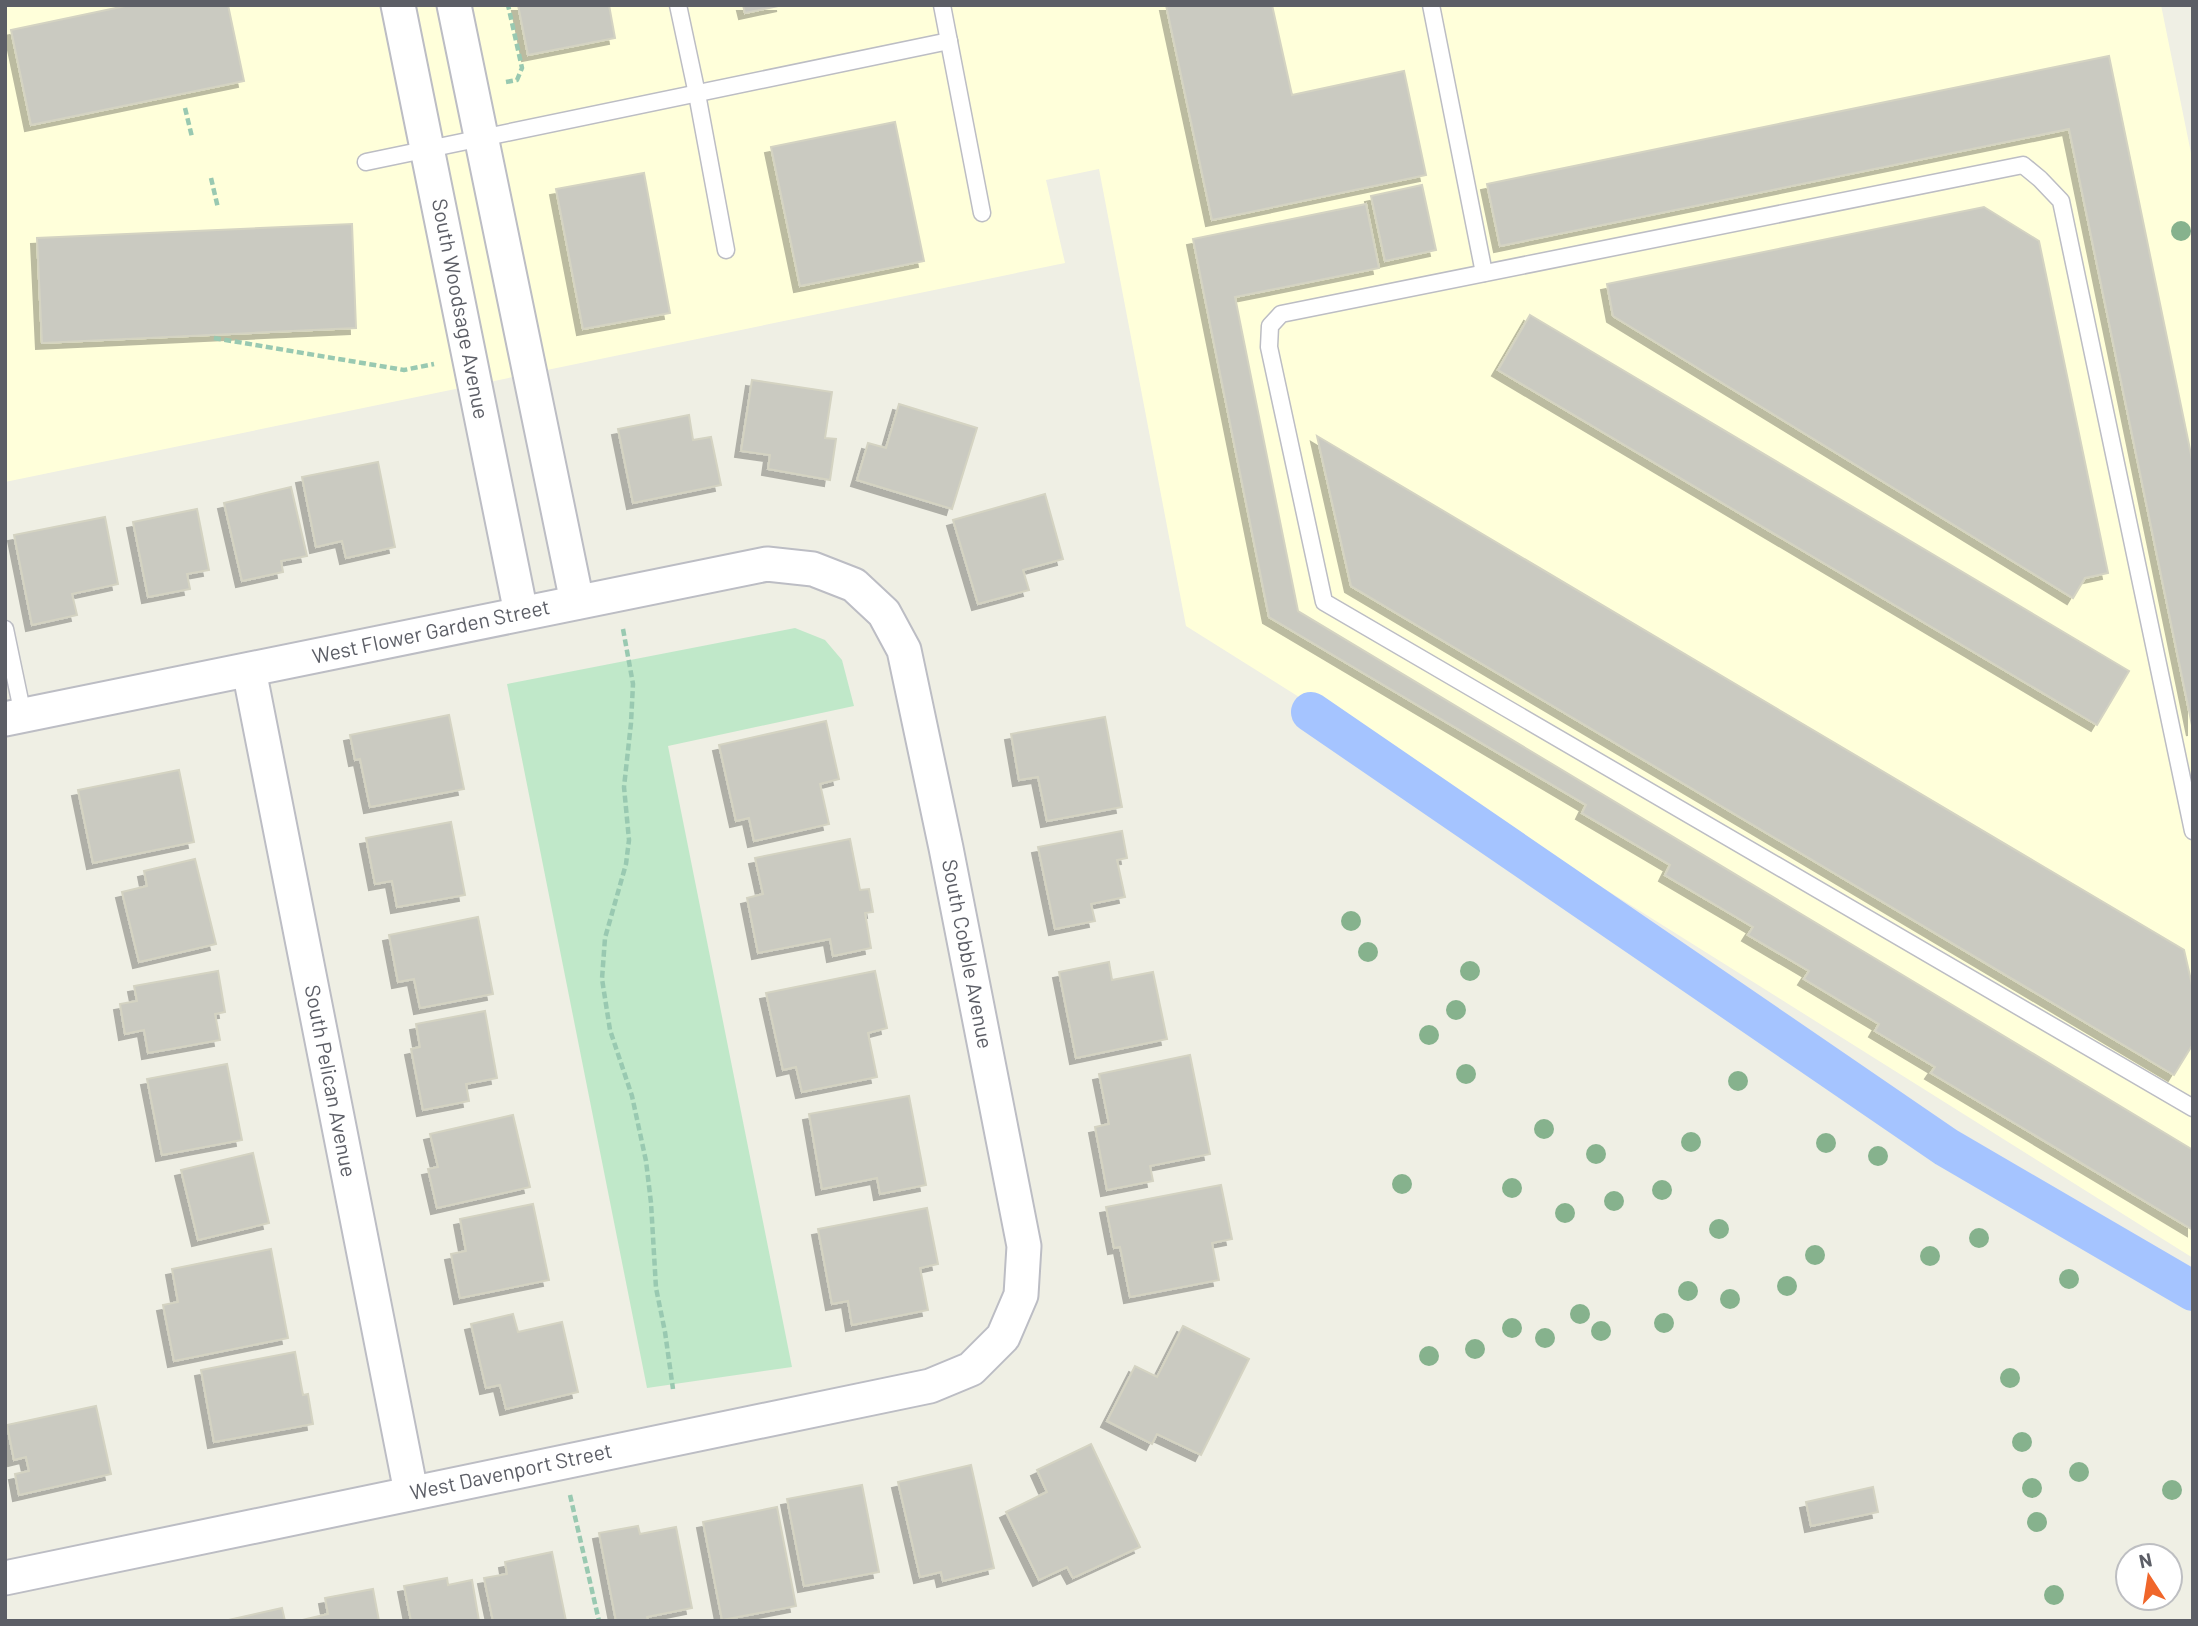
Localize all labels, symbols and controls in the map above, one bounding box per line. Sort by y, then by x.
street label: South Woodsage Avenue [428,196,495,421]
street label: West Flower Garden Street [310,593,552,668]
street label: South Cobble Avenue [938,857,999,1050]
street label: South Pelican Avenue [301,982,362,1179]
street label: West Davenport Street [407,1437,614,1504]
north arrow [2114,1542,2184,1612]
text: N [2137,1547,2154,1572]

